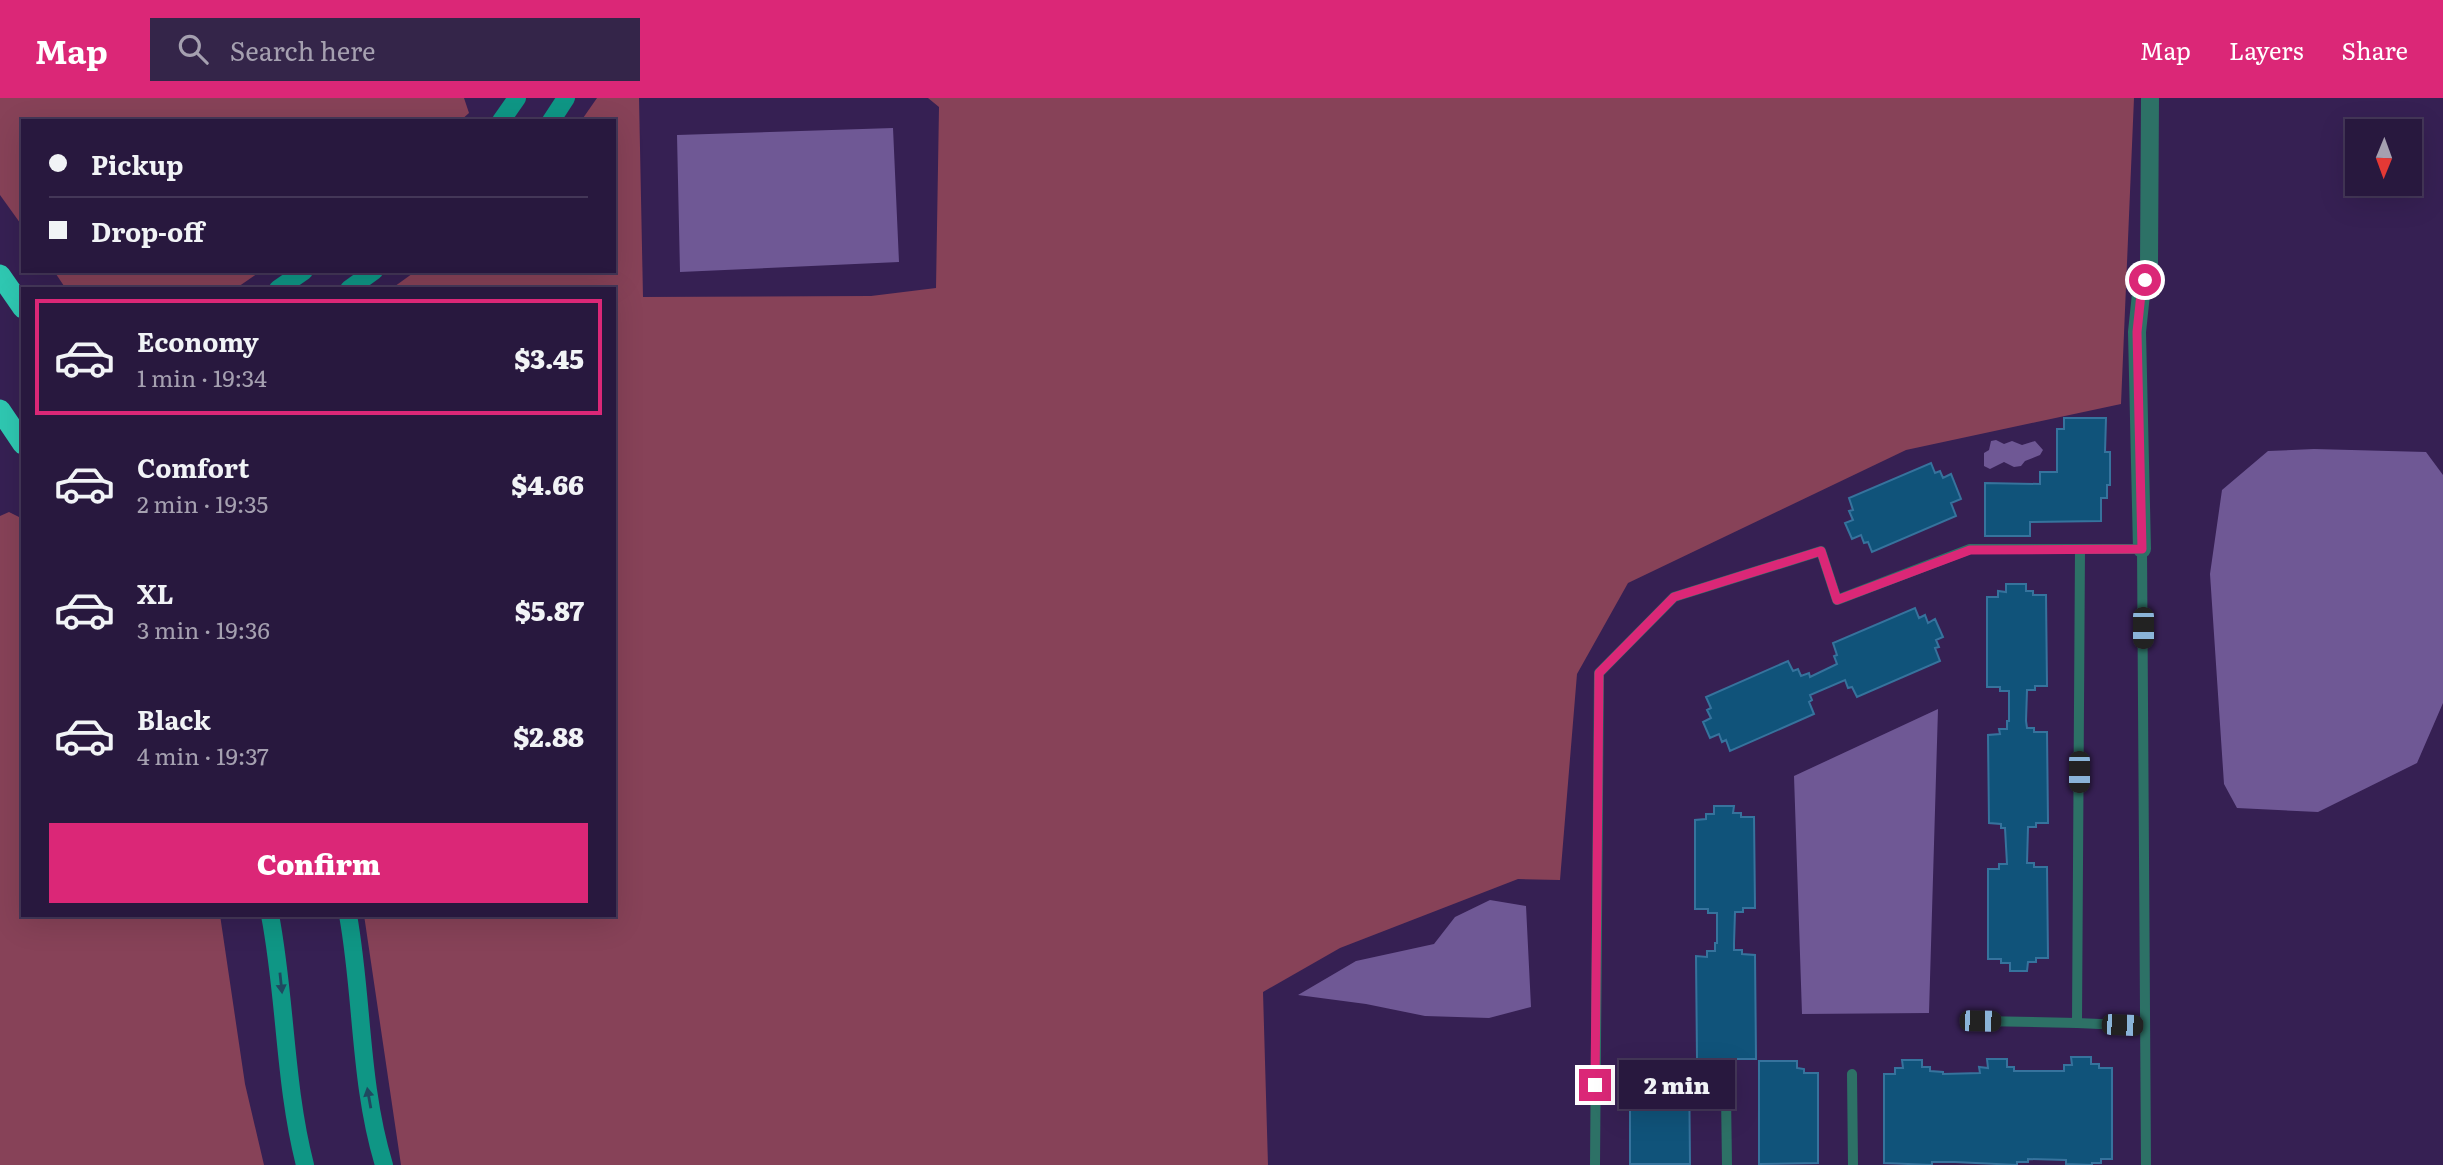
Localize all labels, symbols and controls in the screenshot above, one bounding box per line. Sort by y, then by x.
search box [150,18,640,81]
text: Map [35,25,108,74]
icon: search [174,30,212,68]
text: Search here [230,30,376,69]
text: Map [2140,32,2191,67]
text: Layers [2229,32,2303,67]
text: Share [2341,32,2408,67]
north arrow [2345,119,2422,196]
map controls [2345,119,2422,196]
text: Pickup [91,144,183,183]
text: Drop-off [91,211,204,250]
route start [2129,264,2161,296]
text: Economy [137,321,259,360]
icon: car [53,326,116,389]
text: $3.45 [514,338,584,377]
text: 1 min · 19:34 [137,360,267,394]
text: Comfort [137,447,249,486]
icon: car [53,452,116,515]
text: $4.66 [511,464,584,503]
text: 2 min · 19:35 [137,486,268,520]
text: XL [137,573,174,612]
icon: car [53,578,116,641]
text: $5.87 [515,590,584,629]
car [2133,607,2154,649]
text: 3 min · 19:36 [137,612,270,646]
text: Black [137,699,211,738]
icon: car [53,704,116,767]
text: $2.88 [513,716,584,755]
text: 4 min · 19:37 [137,738,269,772]
car [2069,751,2090,793]
button: Confirm [49,823,588,903]
one-way arrow [275,972,286,994]
car [1959,1010,2002,1032]
car [2101,1014,2144,1036]
callout: 2 min [1620,1060,1735,1110]
text: 2 min [1644,1067,1710,1101]
route end [1579,1069,1611,1101]
one-way arrow [363,1087,374,1109]

